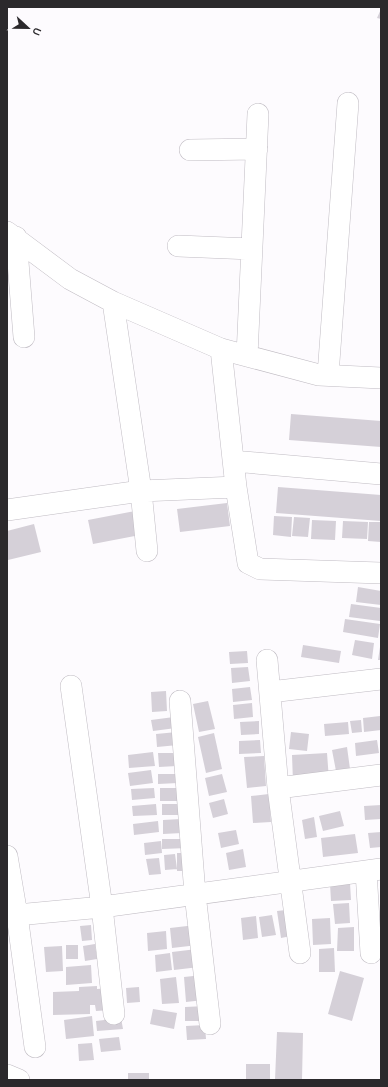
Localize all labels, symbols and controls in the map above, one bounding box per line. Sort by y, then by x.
north arrow [8,8,48,48]
text: U [29,26,44,38]

